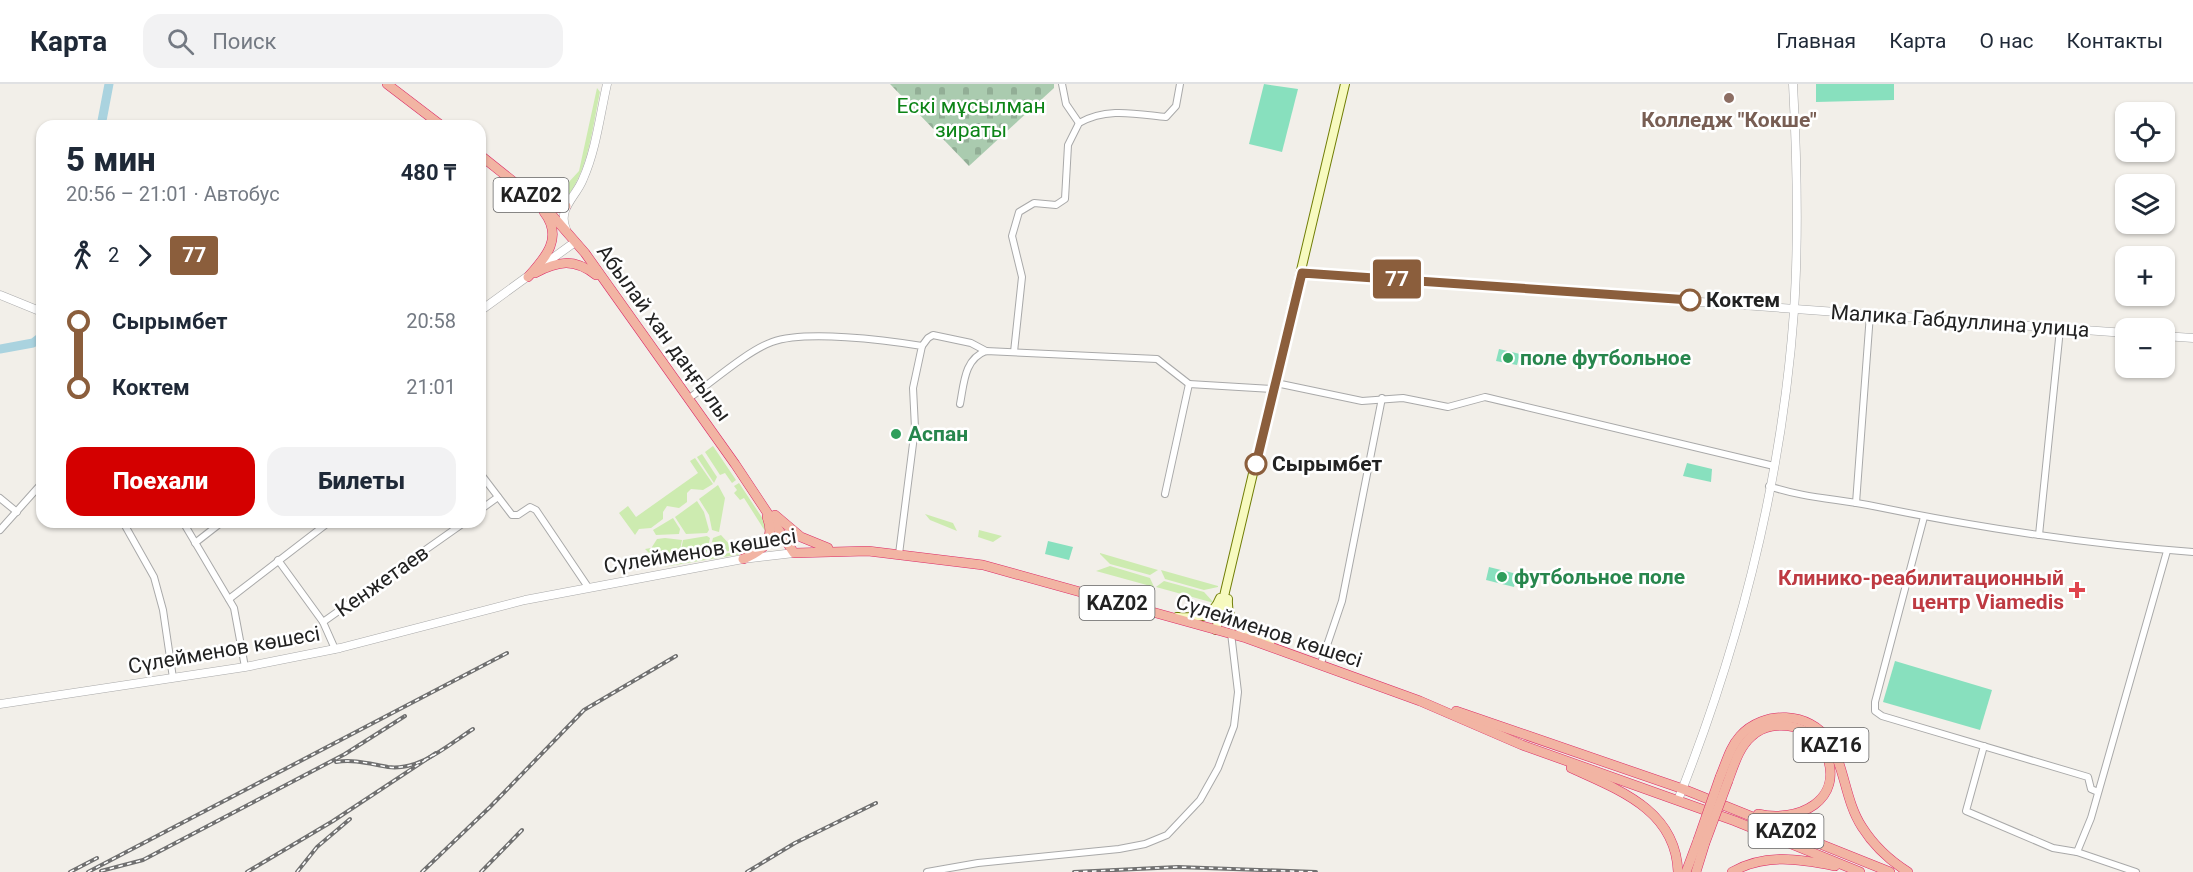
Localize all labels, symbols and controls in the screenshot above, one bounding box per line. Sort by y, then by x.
search box [143,14,563,68]
text: Карта [30,25,107,58]
icon: search [164,25,197,58]
text: Поиск [212,29,277,54]
text: Главная [1776,29,1856,53]
text: Карта [1889,29,1946,53]
text: О нас [1979,29,2034,53]
text: Контакты [2067,29,2163,53]
marker: Колледж "Кокше" [1722,91,1736,105]
park label: Ескі мұсылман зираты [896,94,1046,142]
map controls [2115,102,2175,378]
button: locate [2115,102,2175,162]
place label: Колледж "Кокше" [1641,108,1817,132]
text: 5 мин [66,140,156,179]
text: 480 ₸ [401,160,456,185]
button: layers [2115,174,2175,234]
road number: KАZ02 [494,178,568,212]
text: 20:56 – 21:01 · Автобус [66,182,280,206]
icon: walk [66,239,99,272]
icon: forward [128,239,161,272]
street label: Абылай хан даңғылы [592,240,736,426]
text: 2 [108,243,119,267]
text: 77 [182,243,206,267]
button: + [2115,246,2175,306]
line badge: 77 [1370,260,1424,298]
text: 77 [1385,267,1409,291]
place label: Коктем [1706,288,1780,312]
marker: Коктем [1679,289,1701,311]
street label: Малика Габдуллина улица [1830,300,2090,342]
text: Сырымбет [112,309,227,334]
text: 20:58 [406,309,456,333]
button: − [2115,318,2175,378]
place label: поле футбольное [1520,346,1691,370]
marker: поле футбольное [1501,351,1515,365]
text: Коктем [112,375,190,400]
text: 21:01 [406,375,456,399]
place label: Аспан [908,422,968,446]
marker: Аспан [889,427,903,441]
button: Поехали [66,447,255,516]
button: Билеты [267,447,456,516]
place label: Сырымбет [1272,452,1382,476]
marker: Сырымбет [1245,453,1267,475]
street label: Сүлейменов көшесі [602,524,798,578]
street label: Кенжетаев [331,540,433,622]
place label: футбольное поле [1514,565,1685,589]
place label: Клинико-реабилитационный центр Viamedis [1778,566,2064,614]
marker: футбольное поле [1495,570,1509,584]
marker: Клинико-реабилитационный центр Viamedis [2068,581,2086,599]
road number: KАZ02 [1080,586,1154,620]
street label: Сүлейменов көшесі [1173,590,1365,672]
street label: Сүлейменов көшесі [126,621,322,679]
road number: KAZ16 [1794,728,1868,762]
road number: KАZ02 [1748,814,1824,848]

